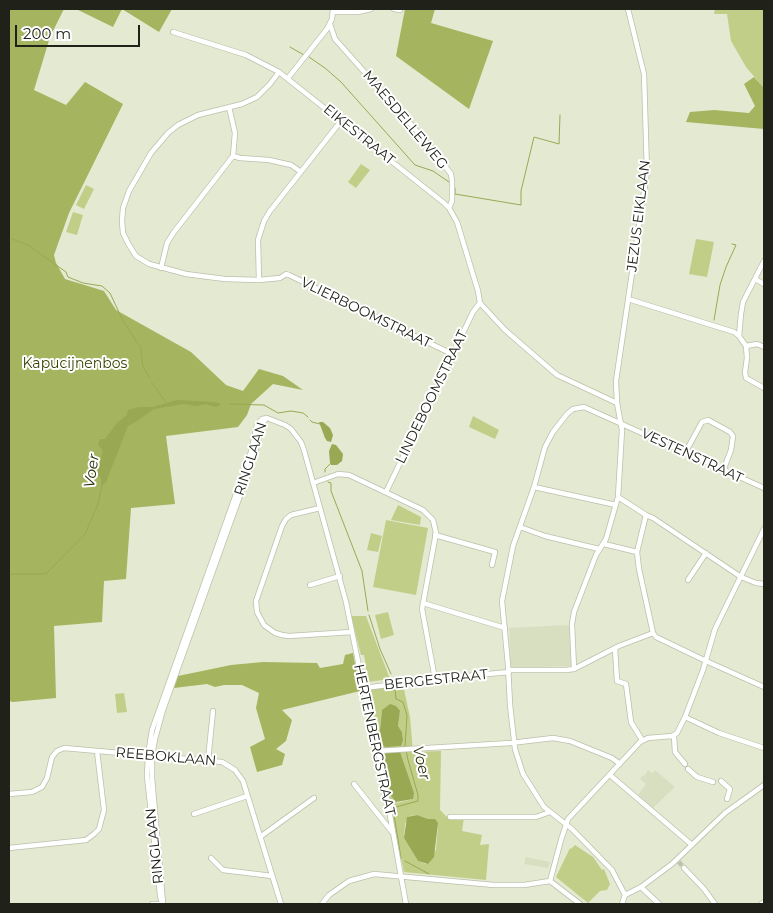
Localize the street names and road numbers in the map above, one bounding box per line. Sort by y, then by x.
street label: MAESDELLEWEG [359,67,451,173]
street label: EIKESTRAAT [320,101,398,169]
street label: JEZUS EIKLAAN [624,159,654,273]
street label: VLIERBOOMSTRAAT [298,274,434,352]
street label: LINDEBOOMSTRAAT [392,327,472,467]
street label: RINGLAAN [231,420,271,498]
street label: VESTENSTRAAT [638,425,746,487]
street label: HERTENBERGSTRAAT [350,663,398,817]
street label: BERGESTRAAT [383,666,489,694]
street label: REEBOKLAAN [115,744,217,770]
street label: RINGLAAN [143,807,167,885]

